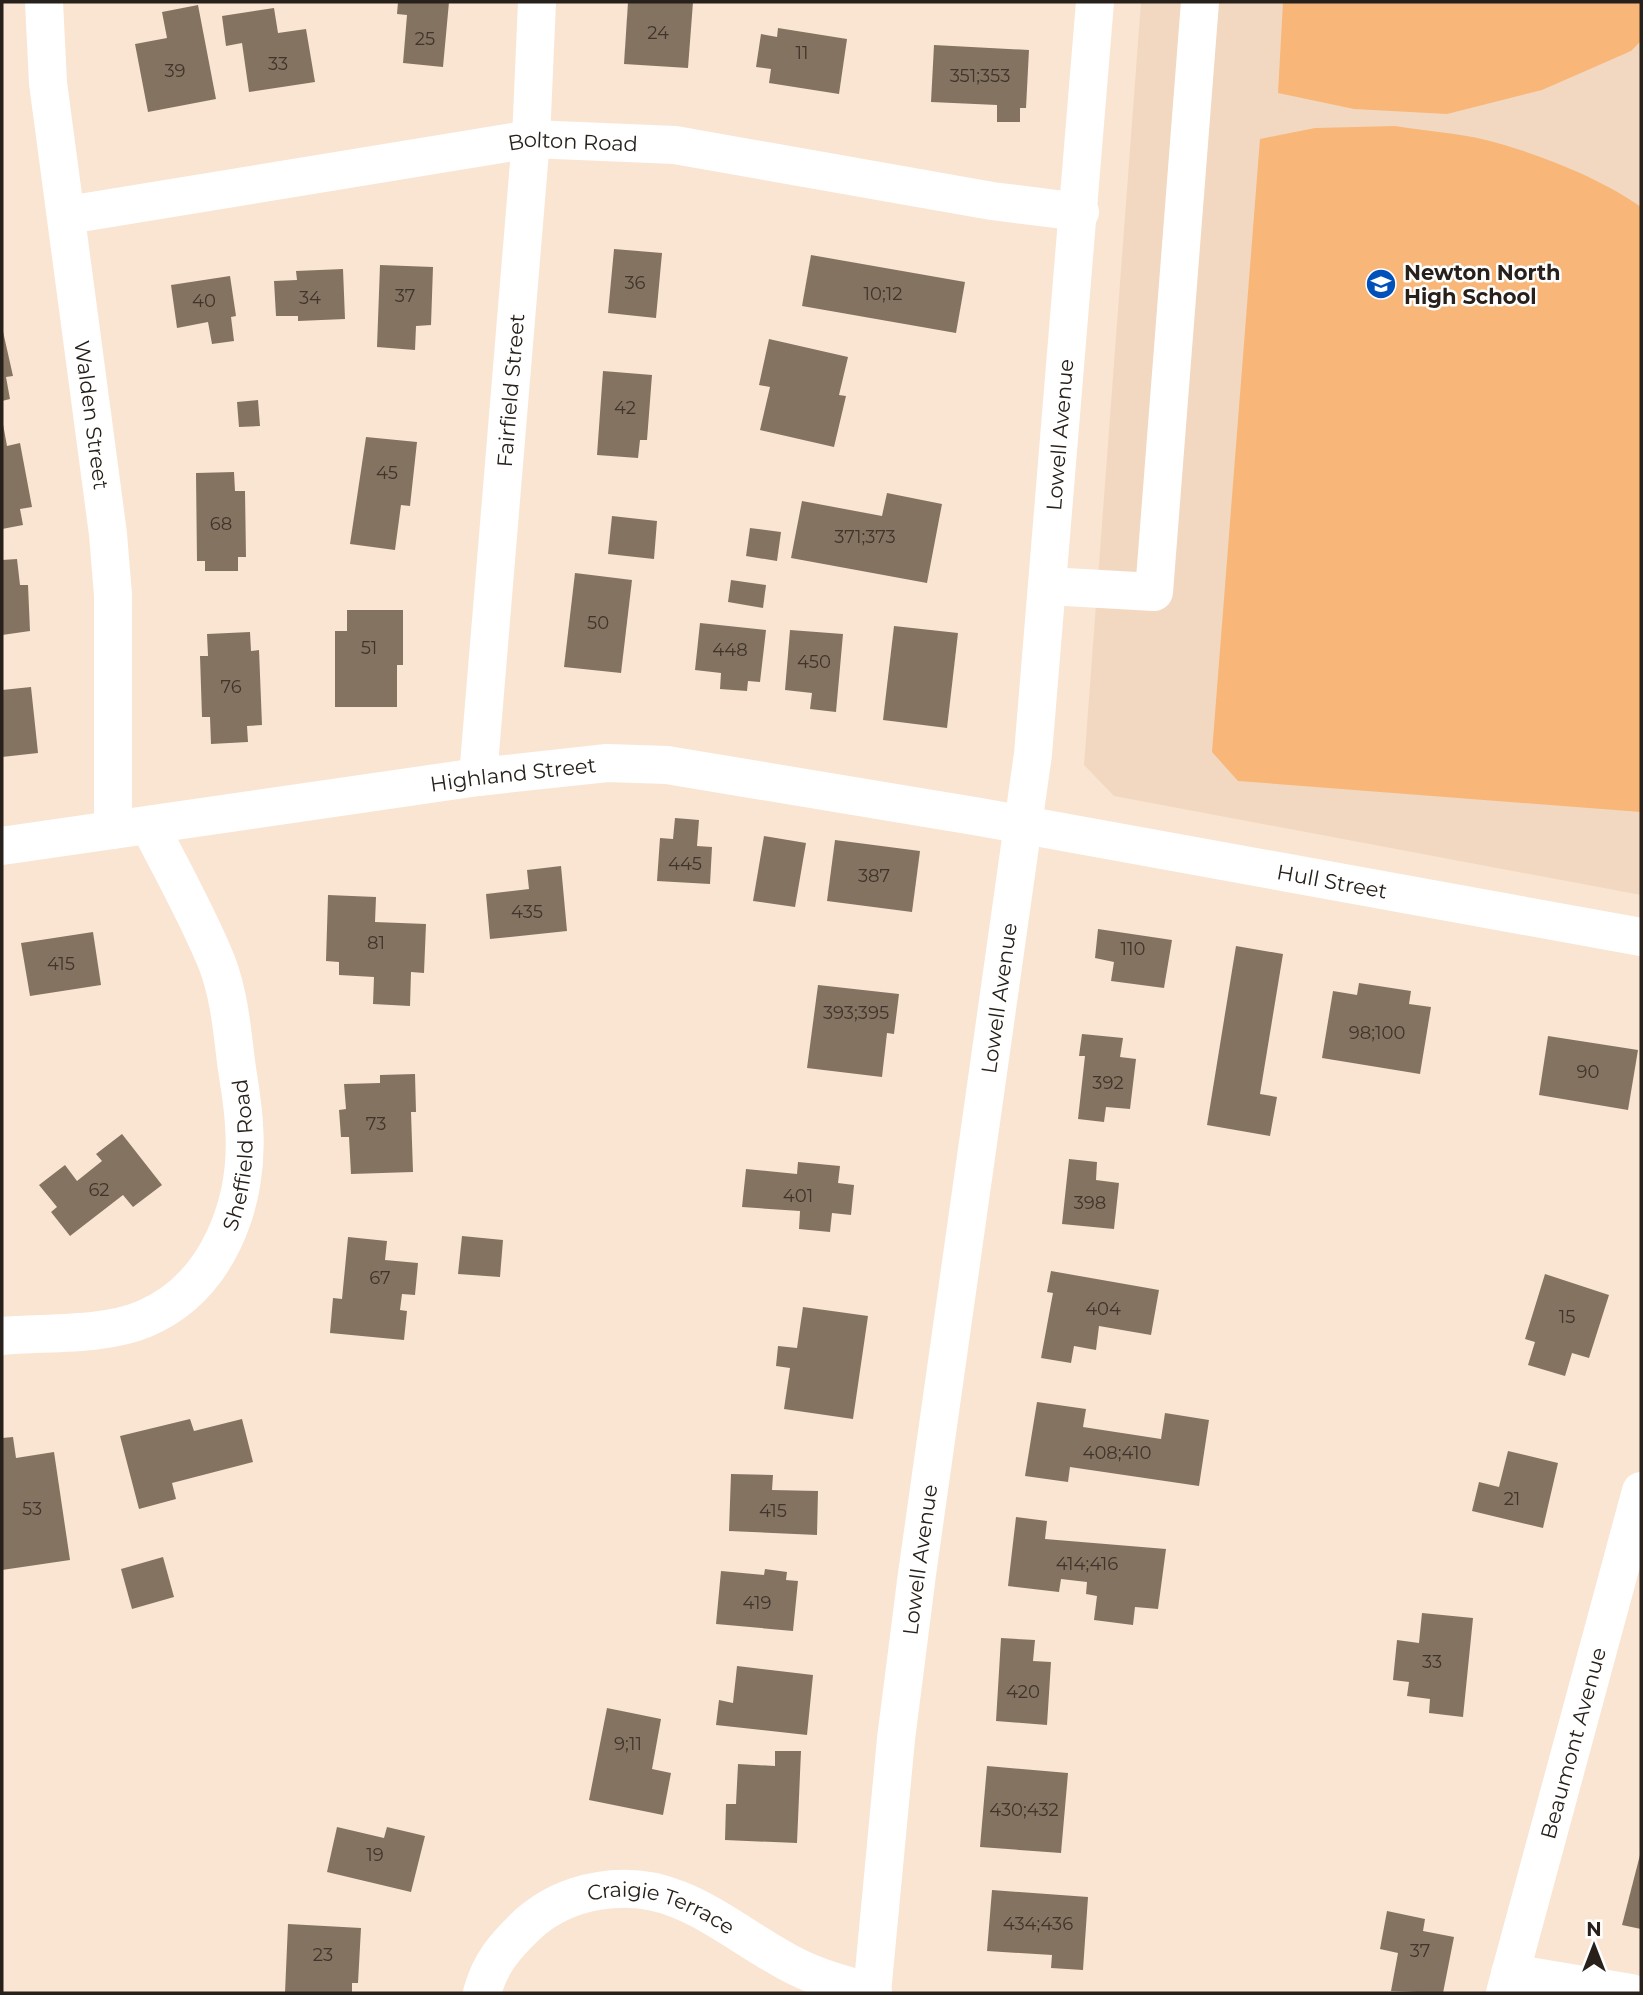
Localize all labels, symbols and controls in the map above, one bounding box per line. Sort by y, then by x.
house number: 24 [647,22,669,44]
house number: 25 [415,28,435,50]
house number: 11 [796,42,809,64]
house number: 33 [268,53,288,75]
house number: 39 [164,60,186,82]
house number: 351;353 [950,65,1010,87]
street label: Bolton Road [506,126,638,156]
place label: Newton North High School [1404,260,1561,309]
school or university icon: Newton North High School [1364,267,1398,301]
house number: 36 [624,272,646,294]
house number: 10;12 [864,283,902,305]
house number: 37 [395,285,415,307]
house number: 34 [299,287,321,309]
house number: 40 [192,290,216,312]
street label: Fairfield Street [491,313,529,468]
street label: Walden Street [70,339,114,491]
street label: Lowell Avenue [1041,358,1078,512]
house number: 42 [614,397,636,419]
house number: 45 [376,462,398,484]
house number: 68 [210,513,232,535]
house number: 371;373 [834,526,896,548]
house number: 50 [587,612,609,634]
house number: 51 [361,637,377,659]
house number: 448 [712,639,748,661]
house number: 450 [797,651,831,673]
house number: 76 [220,676,242,698]
street label: Highland Street [428,752,597,796]
house number: 445 [668,853,702,875]
street label: Hull Street [1275,859,1389,903]
house number: 387 [858,865,890,887]
house number: 435 [511,901,543,923]
street label: Lowell Avenue [975,921,1021,1075]
house number: 81 [367,932,385,954]
house number: 110 [1121,938,1145,960]
house number: 415 [47,953,75,975]
house number: 393;395 [823,1002,889,1024]
house number: 98;100 [1349,1022,1405,1044]
house number: 90 [1577,1061,1599,1083]
house number: 392 [1092,1072,1124,1094]
street label: Sheffield Road [217,1078,257,1234]
house number: 73 [366,1113,386,1135]
house number: 62 [88,1179,110,1201]
house number: 401 [783,1185,813,1207]
house number: 398 [1074,1192,1106,1214]
house number: 67 [369,1267,391,1289]
house number: 404 [1085,1298,1121,1320]
house number: 15 [1559,1306,1575,1328]
house number: 408;410 [1083,1442,1151,1464]
street label: Lowell Avenue [897,1483,942,1637]
house number: 21 [1504,1488,1520,1510]
house number: 53 [22,1498,42,1520]
house number: 415 [759,1500,787,1522]
house number: 414;416 [1056,1553,1118,1575]
house number: 419 [743,1592,771,1614]
street label: Beaumont Avenue [1535,1644,1611,1842]
house number: 33 [1422,1651,1442,1673]
house number: 420 [1006,1681,1040,1703]
house number: 9;11 [614,1733,642,1755]
house number: 430;432 [989,1799,1059,1821]
house number: 19 [366,1844,384,1866]
street label: Craigie Terrace [585,1876,740,1939]
north arrow [1559,1911,1629,1981]
house number: 434;436 [1003,1913,1073,1935]
text: N [1586,1918,1602,1941]
house number: 37 [1410,1940,1430,1962]
house number: 23 [313,1944,333,1966]

